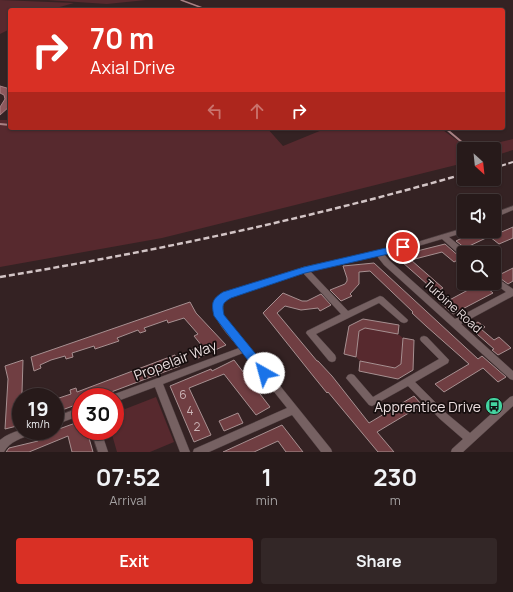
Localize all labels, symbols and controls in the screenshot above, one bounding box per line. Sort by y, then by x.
text: 70 m [90,19,154,57]
icon: right [24,24,76,76]
text: Axial Drive [90,55,175,79]
icon: left [204,100,226,122]
icon: ahead [246,100,268,122]
icon: right [288,100,310,122]
north arrow [457,142,501,186]
map controls [457,142,501,290]
button: sound [457,194,501,238]
pin [386,230,420,264]
icon: arrive [392,236,414,258]
button: search [457,246,501,290]
street label: Turbine Road [420,275,486,337]
street label: Propelair Way [131,335,220,385]
position arrow [243,352,285,394]
house number: 6 [179,386,187,403]
speed limit sign: 30 [72,388,124,440]
text: 19 [27,395,49,422]
bus stop icon: Apprentice Drive [484,396,504,416]
place label: Apprentice Drive [374,397,481,416]
house number: 4 [186,402,194,419]
text: km/h [26,417,50,431]
house number: 2 [194,418,201,435]
text: 07:52 [96,460,160,493]
text: 1 [261,460,272,493]
text: 230 [373,460,417,493]
text: Arrival [109,491,146,509]
text: min [256,491,278,509]
text: m [390,491,401,509]
button: Exit [16,538,253,584]
button: Share [261,538,497,584]

